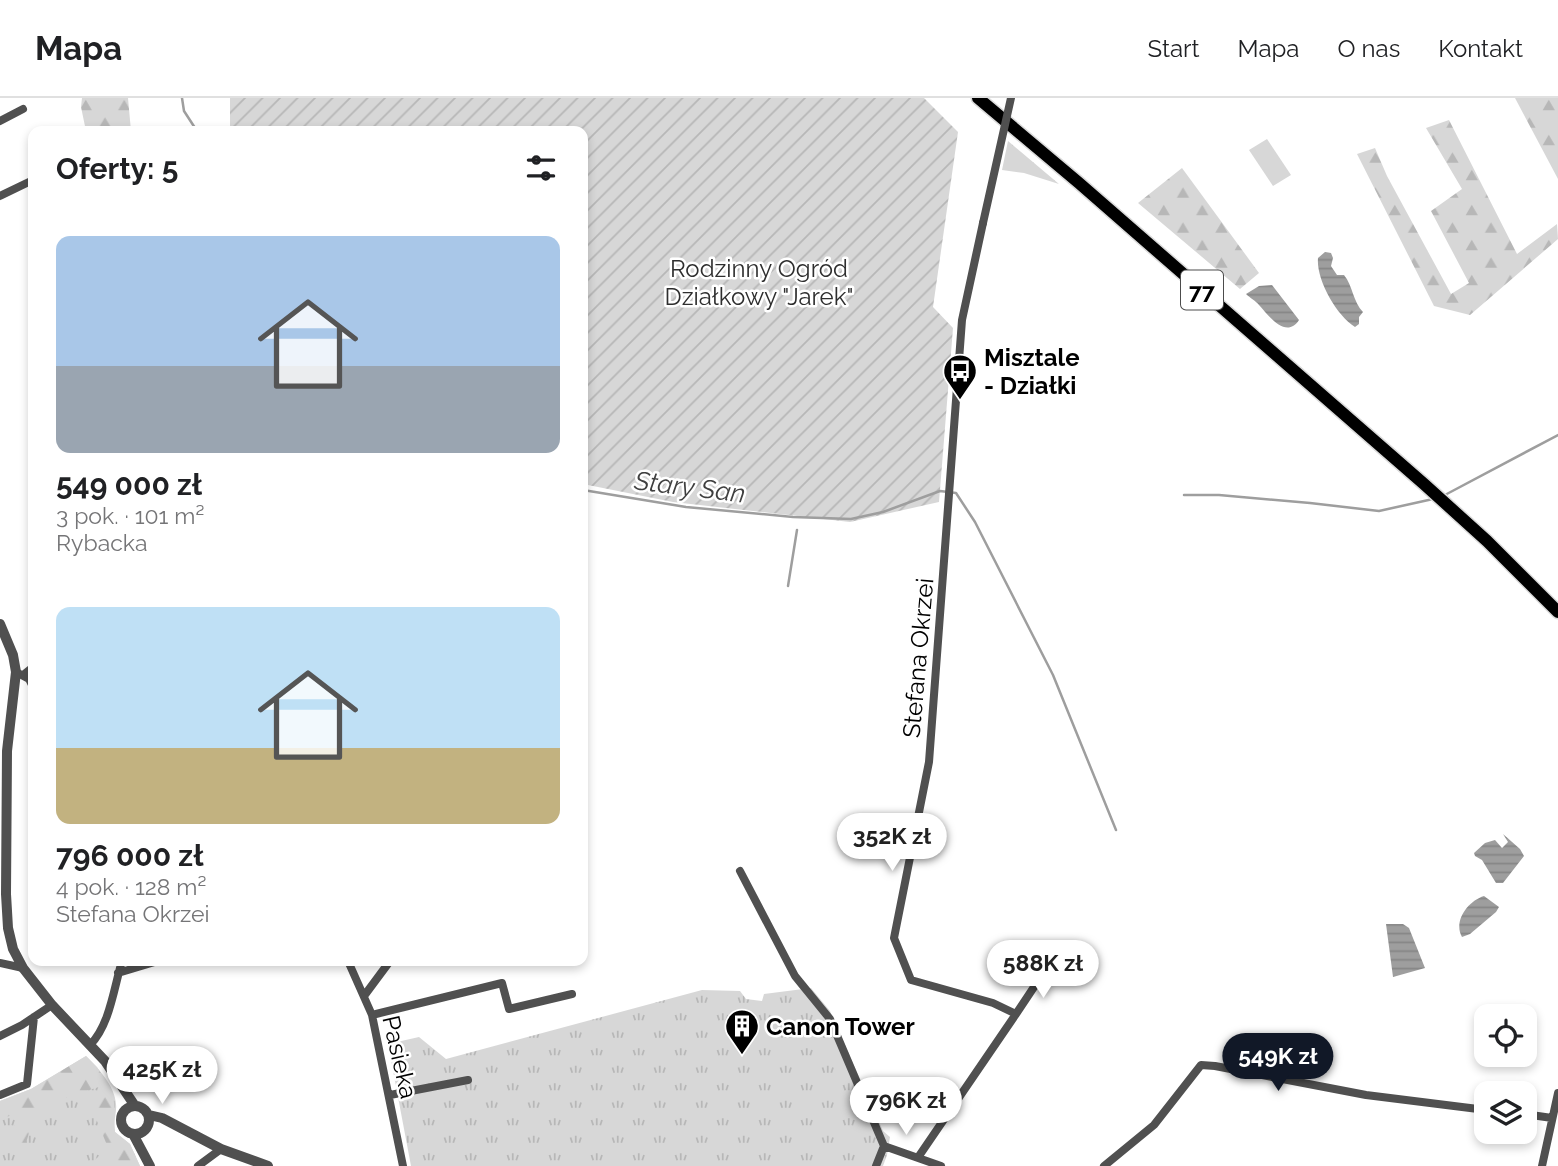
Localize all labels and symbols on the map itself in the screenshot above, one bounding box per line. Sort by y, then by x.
park label: Rodzinny Ogród Działkowy "Jarek" [665,254,853,311]
road number: 77 [1181,270,1223,309]
place label: Misztale - Działki [984,343,1080,400]
bus stop icon: Misztale - Działki [941,352,979,401]
water label: Stary San [632,465,747,509]
street label: Stefana Okrzei [897,577,939,739]
pin: 352K zł [827,814,957,873]
pin: 588K zł [978,940,1108,1000]
building icon: Canon Tower [723,1007,761,1056]
place label: Canon Tower [766,1012,915,1041]
street label: Pasieka [376,1013,424,1101]
pin: 549K zł [1213,1034,1343,1093]
pin: 425K zł [97,1046,227,1106]
pin: 796K zł [841,1077,971,1137]

